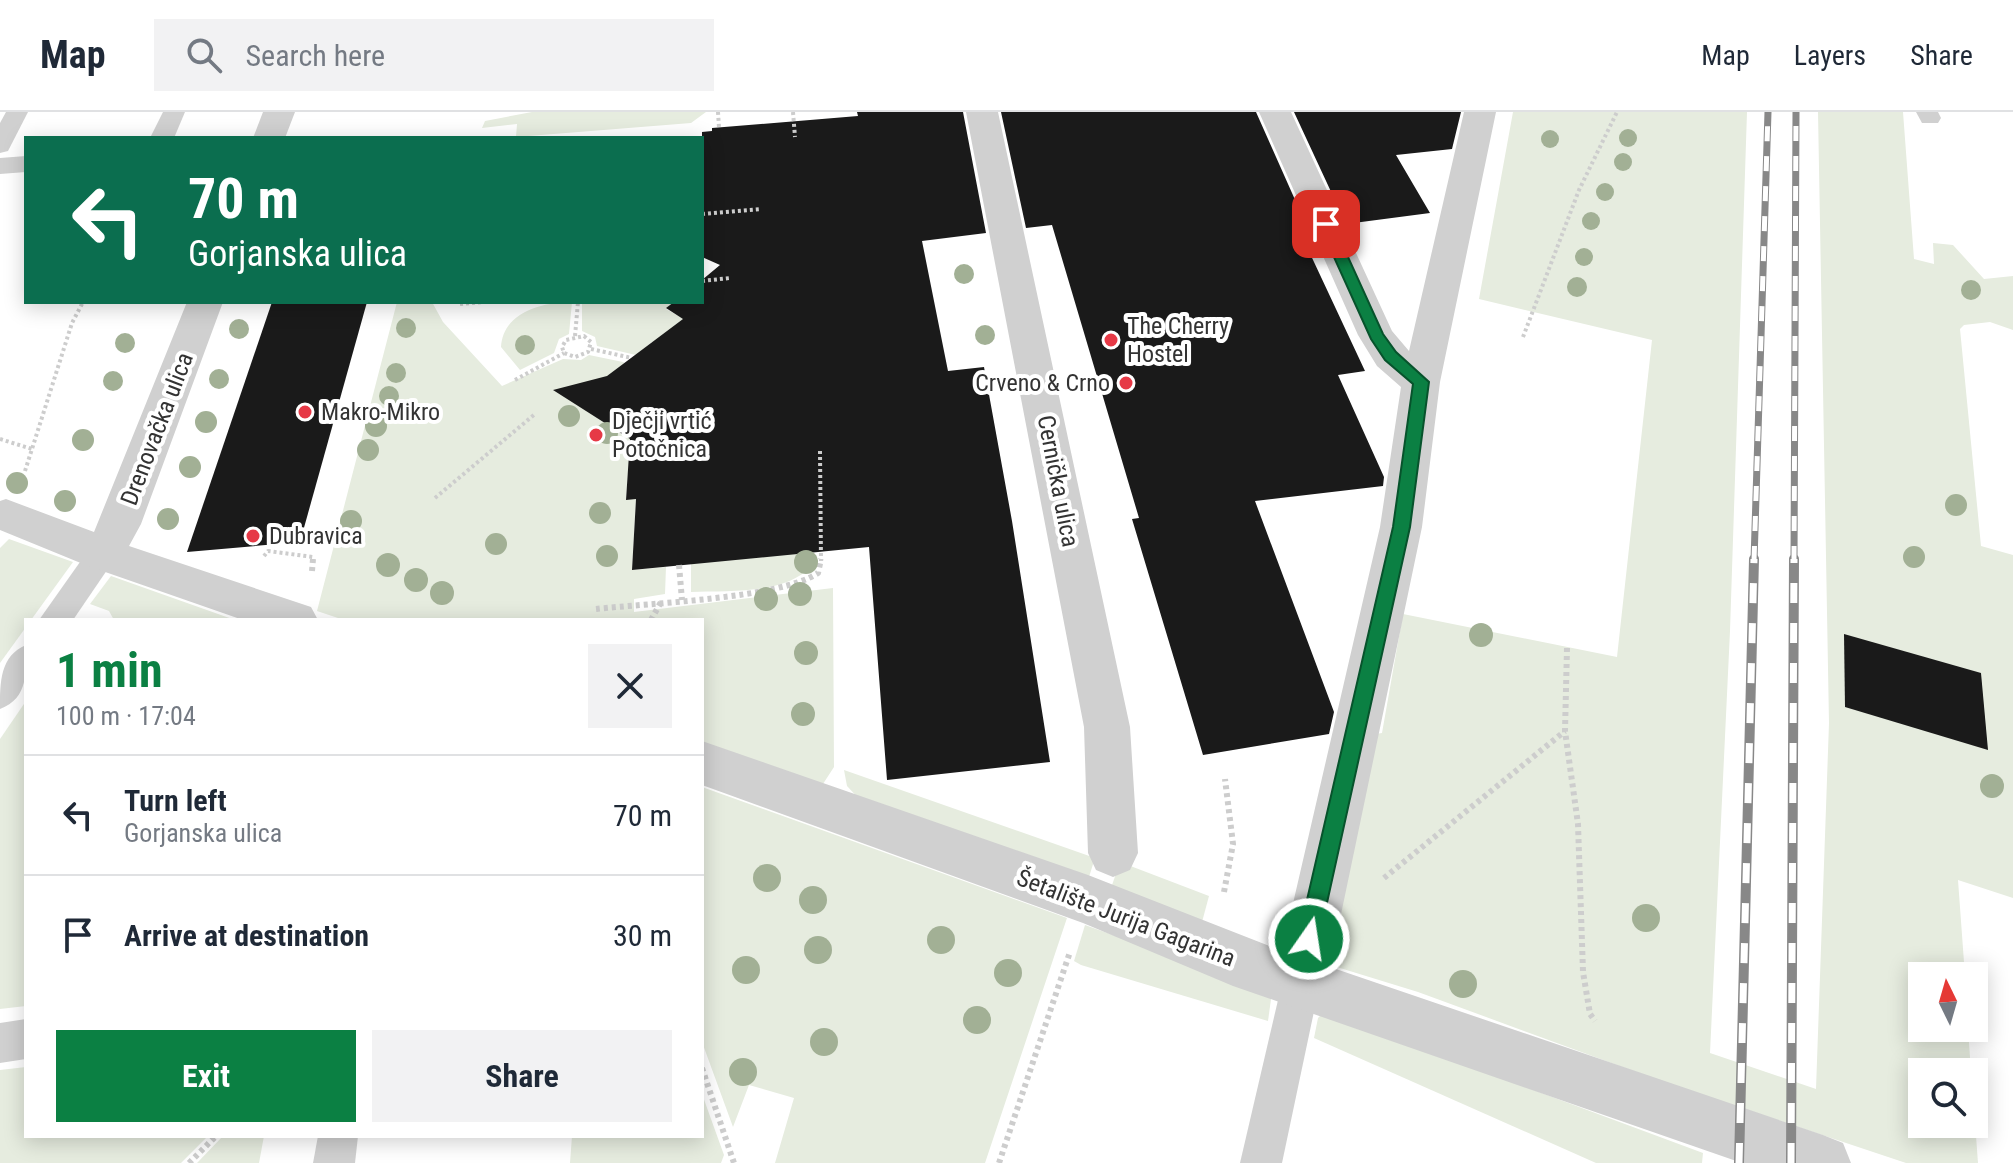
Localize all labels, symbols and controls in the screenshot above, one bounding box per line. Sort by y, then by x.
search box [154,19,714,91]
text: Map [40,33,106,77]
icon: search [182,33,226,77]
text: Search here [246,38,385,73]
text: Map [1701,39,1750,72]
text: Layers [1794,39,1866,72]
text: Share [1910,39,1973,72]
text: 70 m [188,166,299,232]
icon: left [56,168,160,272]
pin [1292,190,1360,258]
icon: arrive [1304,202,1348,246]
text: Gorjanska ulica [188,233,407,275]
place label: The Cherry Hostel [1127,312,1229,368]
marker: The Cherry Hostel [1102,331,1120,349]
street label: Drenovačka ulica [115,349,199,509]
place label: Crveno & Crno [975,369,1110,397]
marker: Crveno & Crno [1117,374,1135,392]
place label: Makro-Mikro [321,398,440,426]
marker: Makro-Mikro [296,403,314,421]
place label: Dječji vrtić Potočnica [612,407,712,463]
street label: Cernička ulica [1032,413,1084,549]
marker: Dječji vrtić Potočnica [587,426,605,444]
place label: Dubravica [269,522,363,550]
marker: Dubravica [244,527,262,545]
text: 1 min [56,642,163,699]
button: close [588,644,672,728]
text: 100 m · 17:04 [56,701,196,731]
text: Turn left [124,783,227,818]
icon: left [56,793,100,837]
text: 70 m [613,798,672,833]
text: Gorjanska ulica [124,818,282,848]
street label: Šetalište Jurija Gagarina [1013,863,1239,973]
position arrow [1267,897,1351,981]
icon: arrive [56,913,100,957]
text: Arrive at destination [124,918,369,953]
text: 30 m [613,918,672,953]
north arrow [1908,962,1988,1042]
map controls [1908,962,1988,1138]
button: Exit [56,1030,356,1122]
button: Share [372,1030,672,1122]
button: search [1908,1058,1988,1138]

